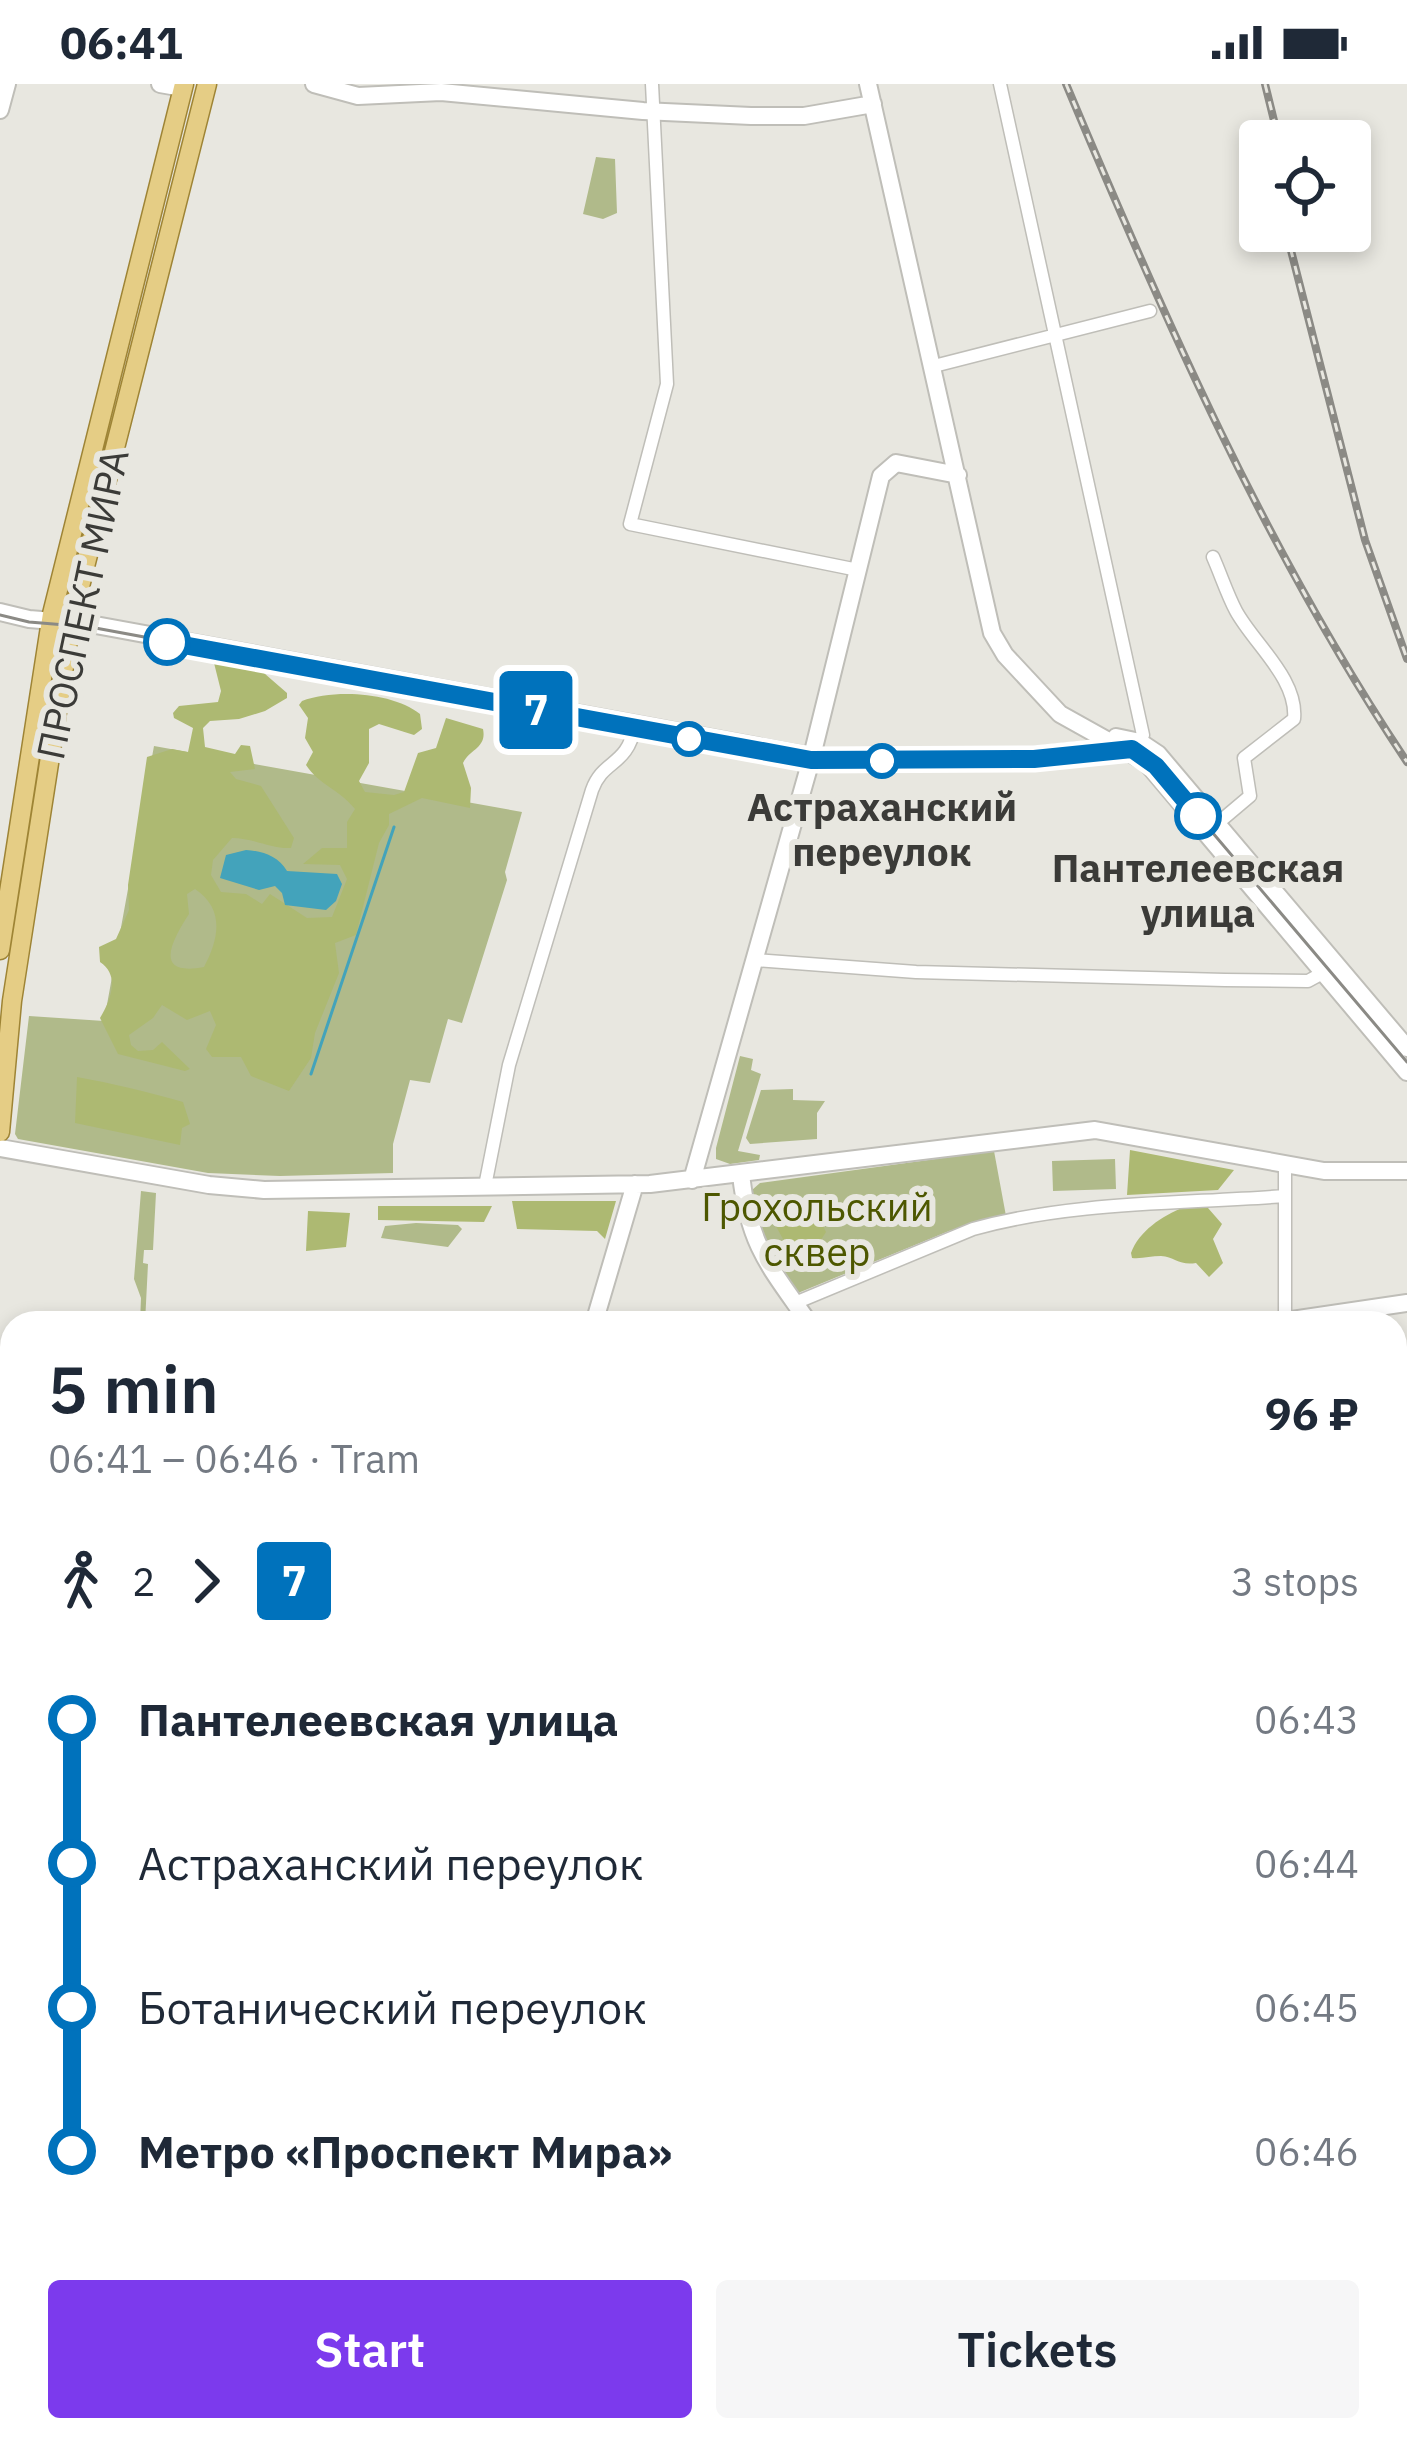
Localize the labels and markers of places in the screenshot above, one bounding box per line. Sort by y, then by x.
unlabelled marker [145,620,189,664]
unlabelled marker [673,723,705,755]
marker: Астраханский переулок [866,745,898,777]
place label: Астраханский переулок [747,781,1017,877]
marker: Пантелеевская улица [1176,794,1220,838]
place label: Пантелеевская улица [1052,842,1344,938]

